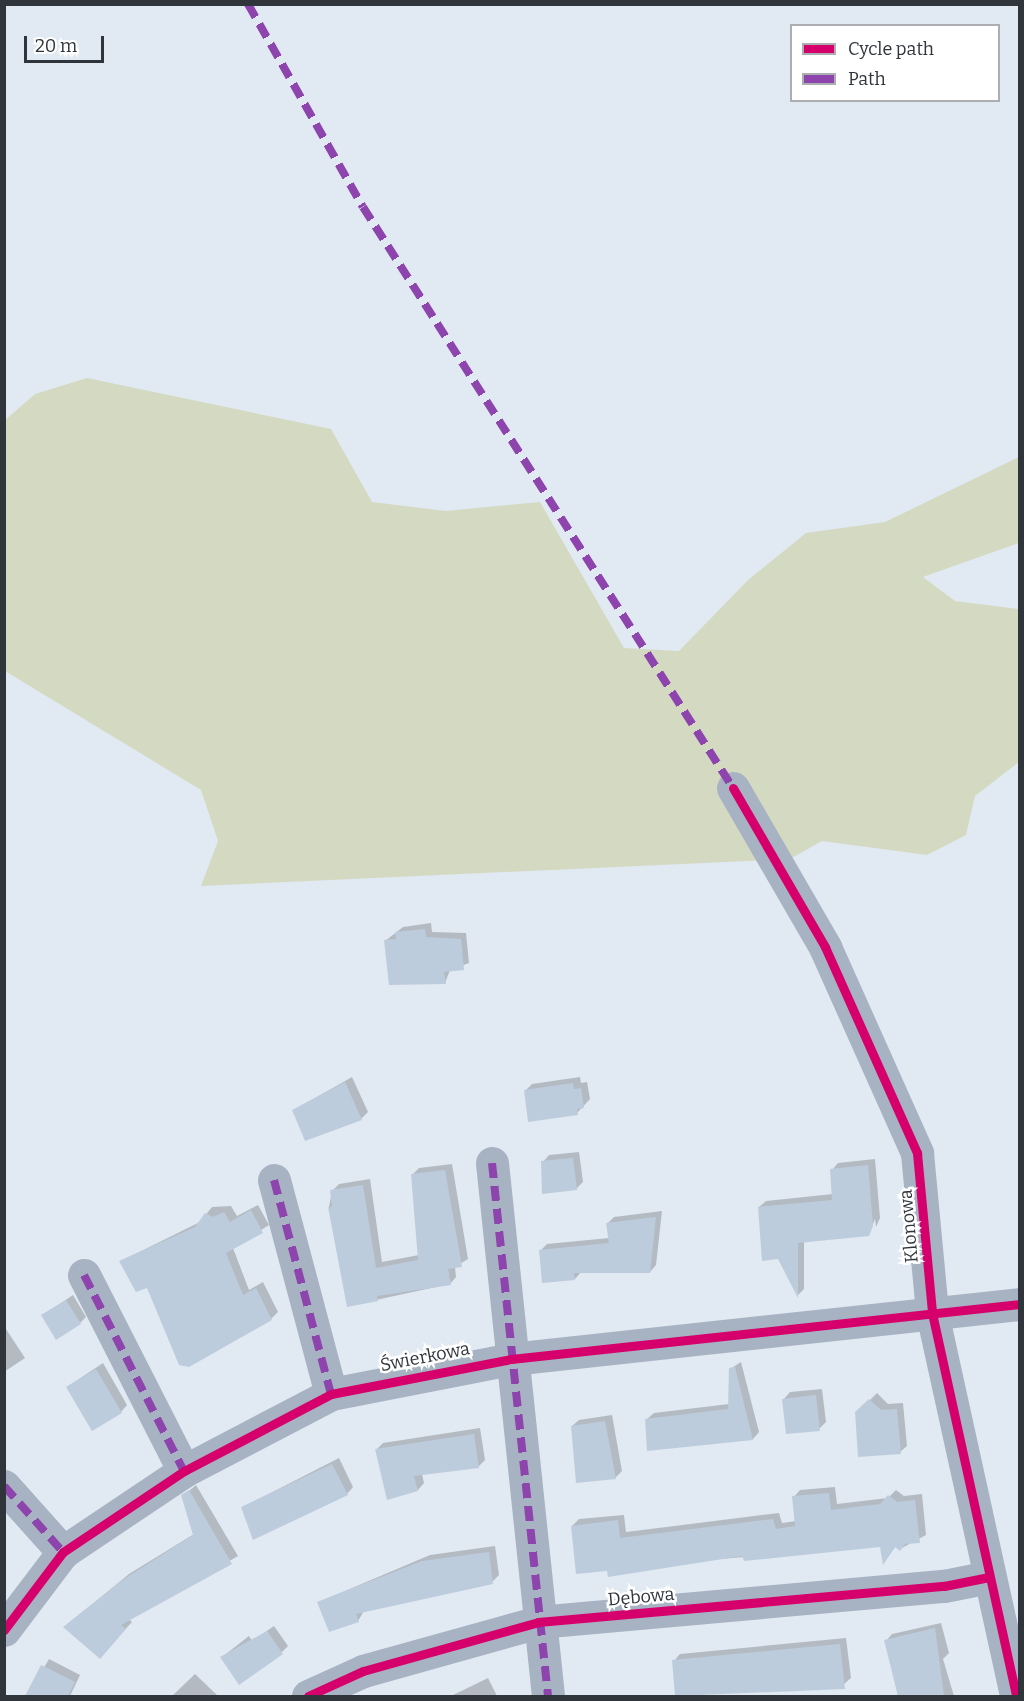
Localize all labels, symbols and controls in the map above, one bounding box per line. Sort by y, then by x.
scale bar [27,24,106,62]
legend [790,24,1000,102]
text: 20 m [35,35,77,57]
text: Cycle path [848,38,934,60]
text: Path [848,68,886,90]
street label: Klonowa [895,1188,923,1264]
street label: Świerkowa [378,1338,472,1376]
street label: Dębowa [607,1583,675,1611]

